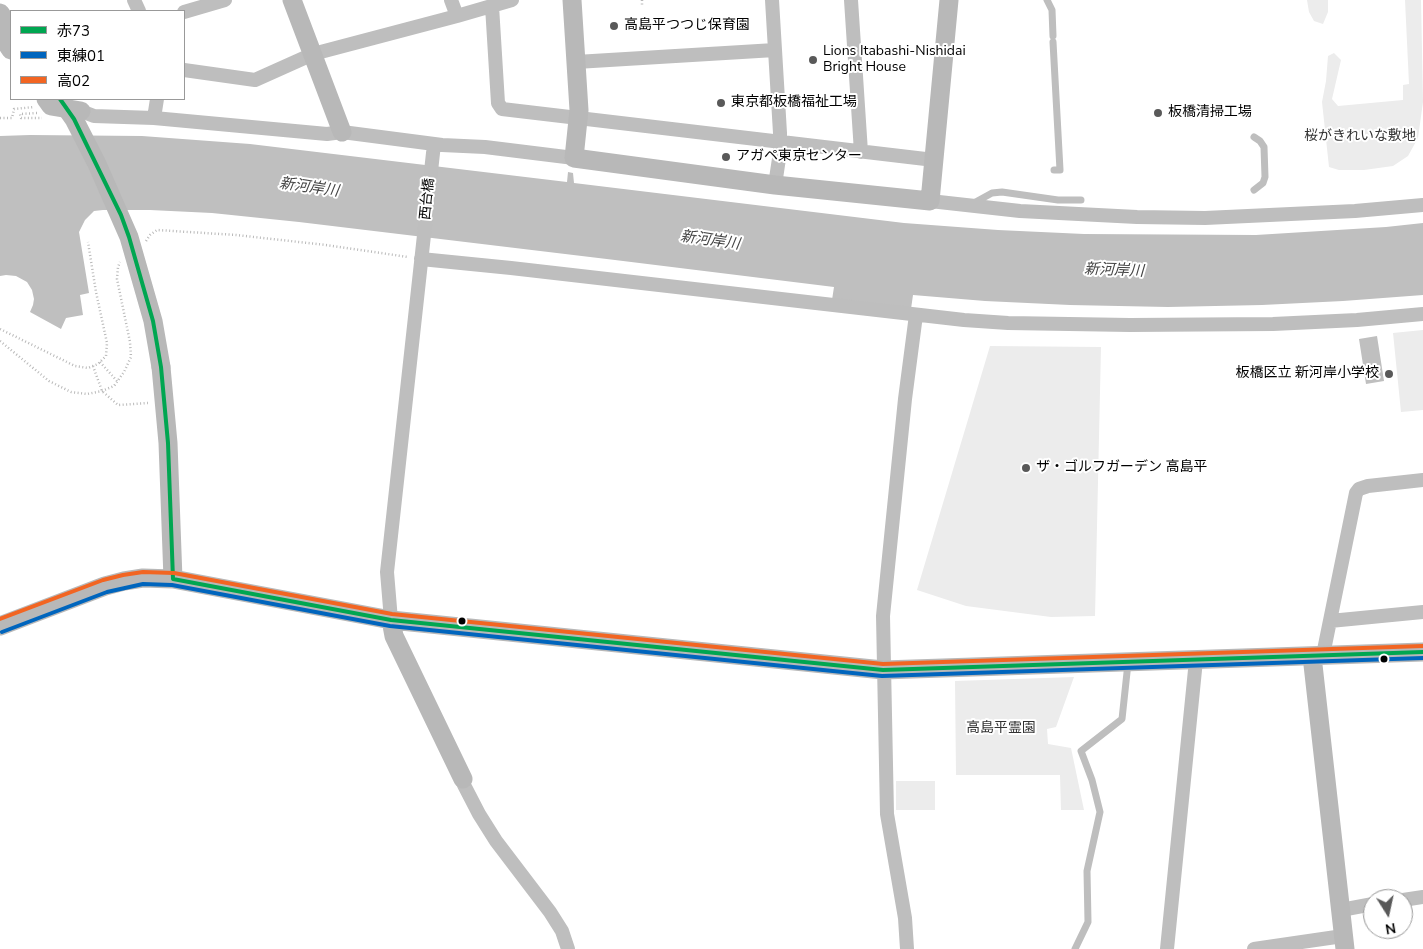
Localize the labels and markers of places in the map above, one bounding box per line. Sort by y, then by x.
place label: 高島平つつじ保育園 [624,18,750,34]
marker: 高島平つつじ保育園 [608,20,620,32]
place label: Lions Itabashi-Nishidai Bright House [823,44,966,76]
marker: Lions Itabashi-Nishidai Bright House [807,54,819,66]
place label: 東京都板橋福祉工場 [731,95,857,111]
marker: 東京都板橋福祉工場 [715,97,727,109]
place label: 板橋清掃工場 [1168,105,1252,121]
marker: 板橋清掃工場 [1152,107,1164,119]
place label: アガペ東京センター [736,149,862,165]
marker: アガペ東京センター [720,151,732,163]
place label: 板橋区立 新河岸小学校 [1235,366,1379,382]
marker: 板橋区立 新河岸小学校 [1383,368,1395,380]
place label: ザ・ゴルフガーデン 高島平 [1036,460,1208,476]
marker: ザ・ゴルフガーデン 高島平 [1020,462,1032,474]
unlabelled marker [457,616,467,626]
unlabelled marker [1379,654,1389,664]

